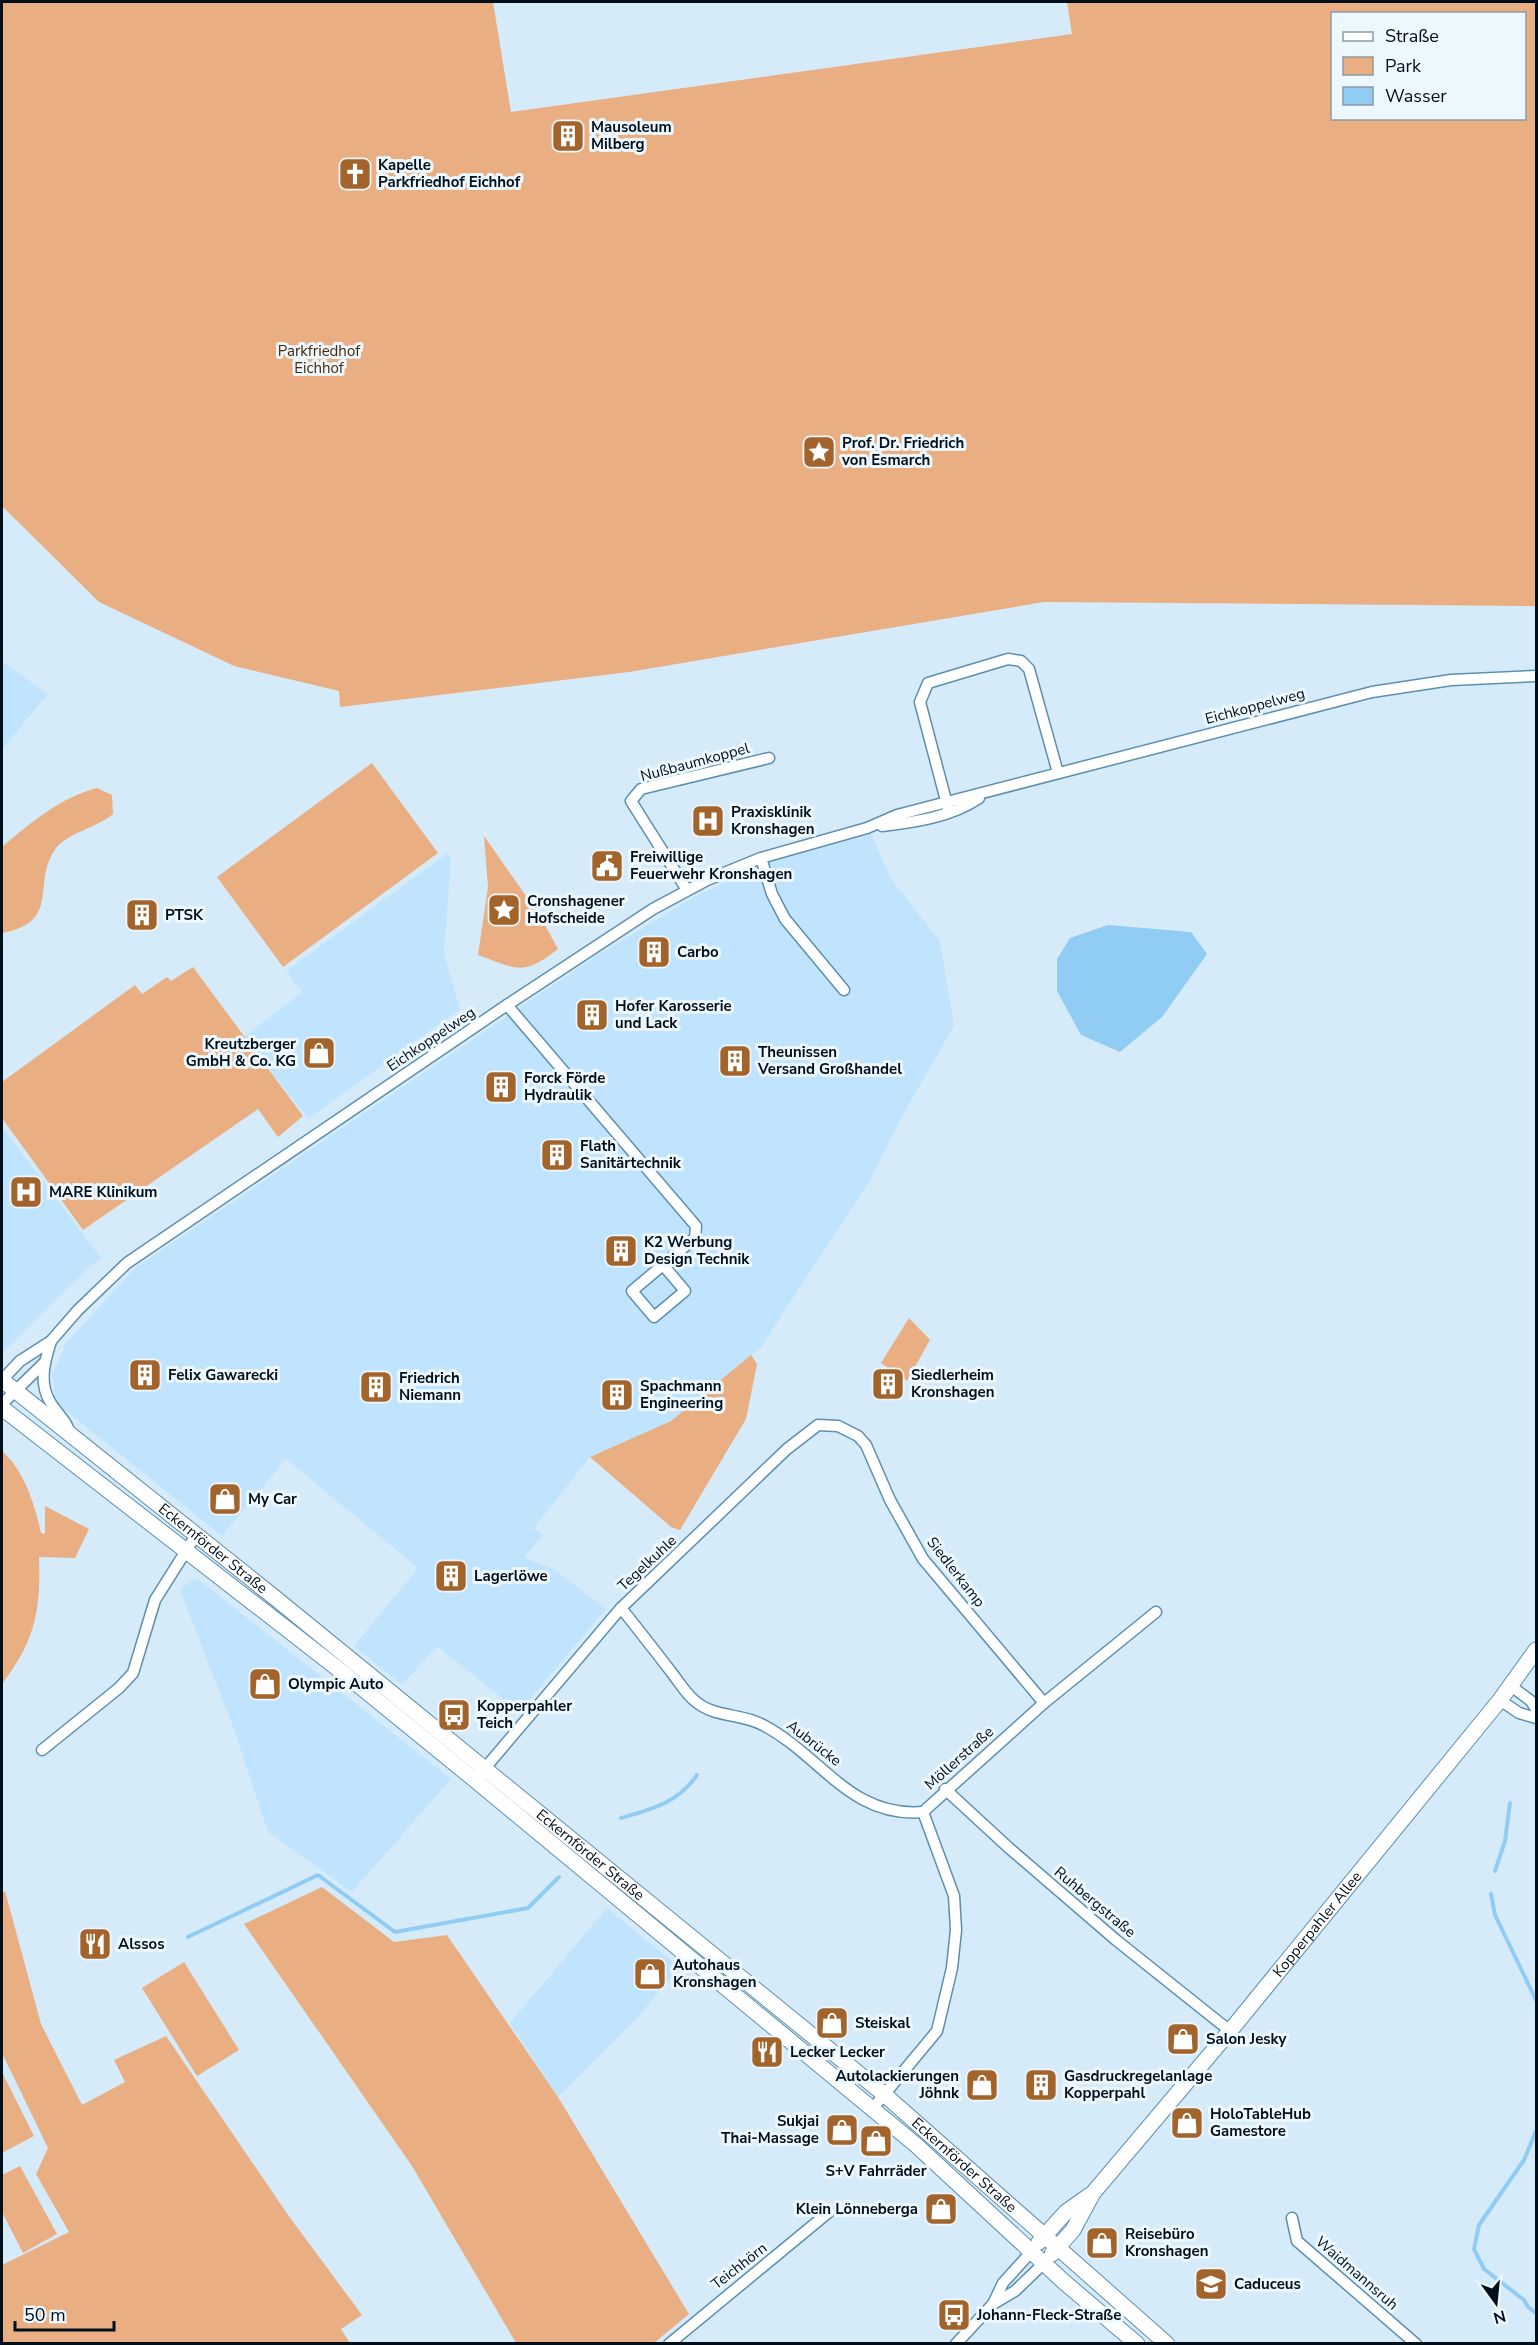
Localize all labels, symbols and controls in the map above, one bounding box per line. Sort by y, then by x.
legend [1331,12,1526,120]
text: Straße [1385,24,1439,48]
text: Park [1385,54,1422,78]
text: Wasser [1385,84,1447,108]
place label: Mausoleum Milberg [591,117,672,154]
building icon: Mausoleum Milberg [550,118,586,154]
place label: Kapelle Parkfriedhof Eichhof [378,155,521,192]
church icon: Kapelle Parkfriedhof Eichhof [337,156,373,192]
park label: Parkfriedhof Eichhof [278,341,361,378]
place label: Prof. Dr. Friedrich von Esmarch [841,433,964,470]
place icon: Prof. Dr. Friedrich von Esmarch [801,434,837,470]
street label: Eichkoppelweg [1203,683,1307,729]
street label: Nußbaumkoppel [638,738,752,786]
place label: Praxisklinik Kronshagen [731,802,814,839]
hospital icon: Praxisklinik Kronshagen [690,803,726,839]
place label: Freiwillige Feuerwehr Kronshagen [630,847,792,884]
public building icon: Freiwillige Feuerwehr Kronshagen [589,848,625,884]
place label: Cronshagener Hofscheide [527,891,625,928]
place icon: Cronshagener Hofscheide [486,892,522,928]
building icon: PTSK [124,897,160,933]
place label: PTSK [165,905,204,925]
building icon: Carbo [636,934,672,970]
place label: Carbo [677,942,719,962]
place label: Hofer Karosserie und Lack [615,996,732,1033]
building icon: Hofer Karosserie und Lack [574,997,610,1033]
street label: Eichkoppelweg [383,1002,479,1076]
place label: Kreutzberger GmbH & Co. KG [186,1034,296,1071]
shop icon: Kreutzberger GmbH & Co. KG [301,1035,337,1071]
place label: Theunissen Versand Großhandel [757,1042,902,1079]
building icon: Theunissen Versand Großhandel [717,1043,753,1079]
place label: Forck Förde Hydraulik [524,1068,605,1105]
building icon: Forck Förde Hydraulik [483,1069,519,1105]
place label: Flath Sanitärtechnik [580,1136,682,1173]
building icon: Flath Sanitärtechnik [539,1137,575,1173]
hospital icon: MARE Klinikum [8,1174,44,1210]
place label: MARE Klinikum [49,1182,158,1202]
place label: K2 Werbung Design Technik [644,1232,750,1269]
building icon: K2 Werbung Design Technik [603,1233,639,1269]
building icon: Felix Gawarecki [127,1357,163,1393]
place label: Felix Gawarecki [168,1365,278,1385]
place label: Siedlerheim Kronshagen [911,1365,994,1402]
building icon: Siedlerheim Kronshagen [870,1366,906,1402]
place label: Friedrich Niemann [399,1368,461,1405]
building icon: Friedrich Niemann [358,1369,394,1405]
place label: Spachmann Engineering [640,1376,723,1413]
building icon: Spachmann Engineering [599,1377,635,1413]
shop icon: My Car [207,1481,243,1517]
place label: My Car [248,1489,297,1509]
street label: Eckernförder Straße [154,1499,272,1598]
street label: Tegelkuhle [613,1530,681,1595]
street label: Siedlerkamp [922,1533,990,1611]
building icon: Lagerlöwe [433,1558,469,1594]
place label: Lagerlöwe [474,1566,548,1586]
shop icon: Olympic Auto [247,1666,283,1702]
place label: Olympic Auto [288,1674,384,1694]
place label: Kopperpahler Teich [477,1696,572,1733]
bus stop icon: Kopperpahler Teich [436,1697,472,1733]
street label: Aubrücke [783,1715,845,1771]
street label: Möllerstraße [920,1722,998,1794]
street label: Eckernförder Straße [532,1805,649,1905]
street label: Ruhbergstraße [1050,1862,1140,1942]
street label: Kopperpahler Allee [1268,1867,1366,1981]
restaurant icon: Alssos [77,1926,113,1962]
place label: Alssos [118,1934,164,1954]
place label: Autohaus Kronshagen [673,1955,756,1992]
shop icon: Autohaus Kronshagen [632,1956,668,1992]
shop icon: Steiskal [814,2005,850,2041]
place label: Steiskal [855,2013,911,2033]
shop icon: Salon Jesky [1165,2021,1201,2057]
place label: Salon Jesky [1206,2029,1286,2049]
restaurant icon: Lecker Lecker [749,2034,785,2070]
place label: Lecker Lecker [790,2042,885,2062]
place label: Autolackierungen Jöhnk [835,2066,960,2103]
place label: Gasdruckregelanlage Kopperpahl [1064,2066,1212,2103]
shop icon: Autolackierungen Jöhnk [964,2067,1000,2103]
building icon: Gasdruckregelanlage Kopperpahl [1023,2067,1059,2103]
place label: HoloTableHub Gamestore [1210,2104,1311,2141]
shop icon: HoloTableHub Gamestore [1169,2105,1205,2141]
place label: Sukjai Thai-Massage [721,2111,819,2148]
shop icon: Sukjai Thai-Massage [824,2112,860,2148]
street label: Eckernförder Straße [907,2113,1021,2217]
shop icon: S+V Fahrräder [858,2123,894,2159]
place label: S+V Fahrräder [825,2161,927,2181]
shop icon: Klein Lönneberga [923,2191,959,2227]
place label: Klein Lönneberga [796,2199,918,2219]
place label: Reisebüro Kronshagen [1125,2224,1208,2261]
shop icon: Reisebüro Kronshagen [1084,2225,1120,2261]
street label: Waidmannsruh [1312,2232,1402,2314]
street label: Teichhörn [707,2238,771,2294]
school or university icon: Caduceus [1193,2266,1229,2302]
north arrow [1466,2273,1526,2333]
place label: Caduceus [1234,2274,1301,2294]
scale bar [15,2294,114,2332]
bus stop icon: Johann-Fleck-Straße [936,2297,972,2333]
text: 50 m [24,2303,66,2327]
text: N [1491,2304,1508,2329]
place label: Johann-Fleck-Straße [976,2305,1121,2325]

